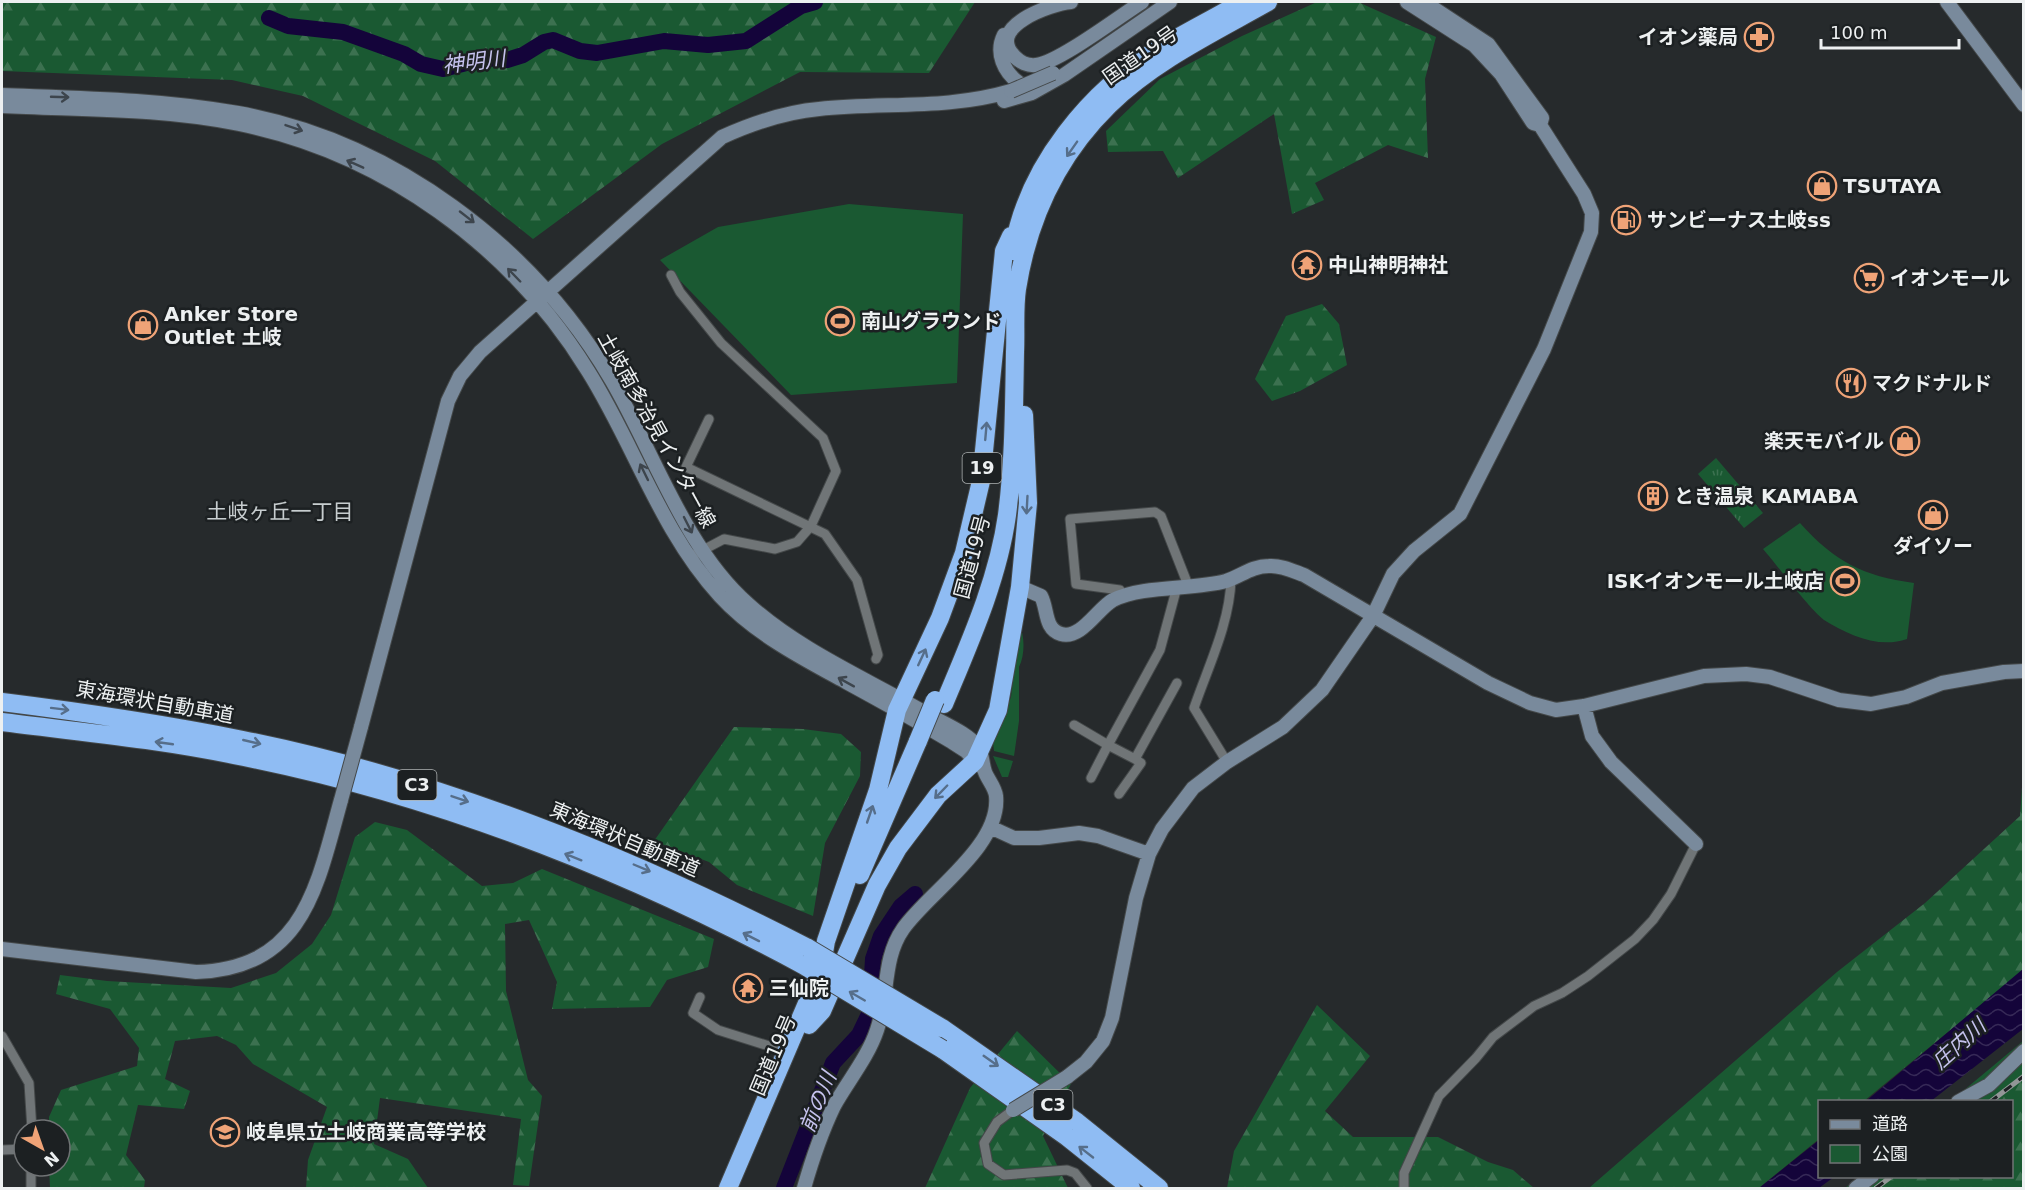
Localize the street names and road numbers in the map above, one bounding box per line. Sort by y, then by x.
street label: 国道19号 [1098,21,1182,89]
street label: 土岐南多治見インター線 [593,328,721,532]
road number: 19 [962,453,1002,483]
street label: 国道19号 [949,513,995,601]
street label: 東海環状自動車道 [74,676,236,728]
road number: C3 [398,770,436,800]
street label: 東海環状自動車道 [547,797,703,881]
street label: 国道19号 [745,1011,801,1099]
road number: C3 [1034,1090,1072,1120]

